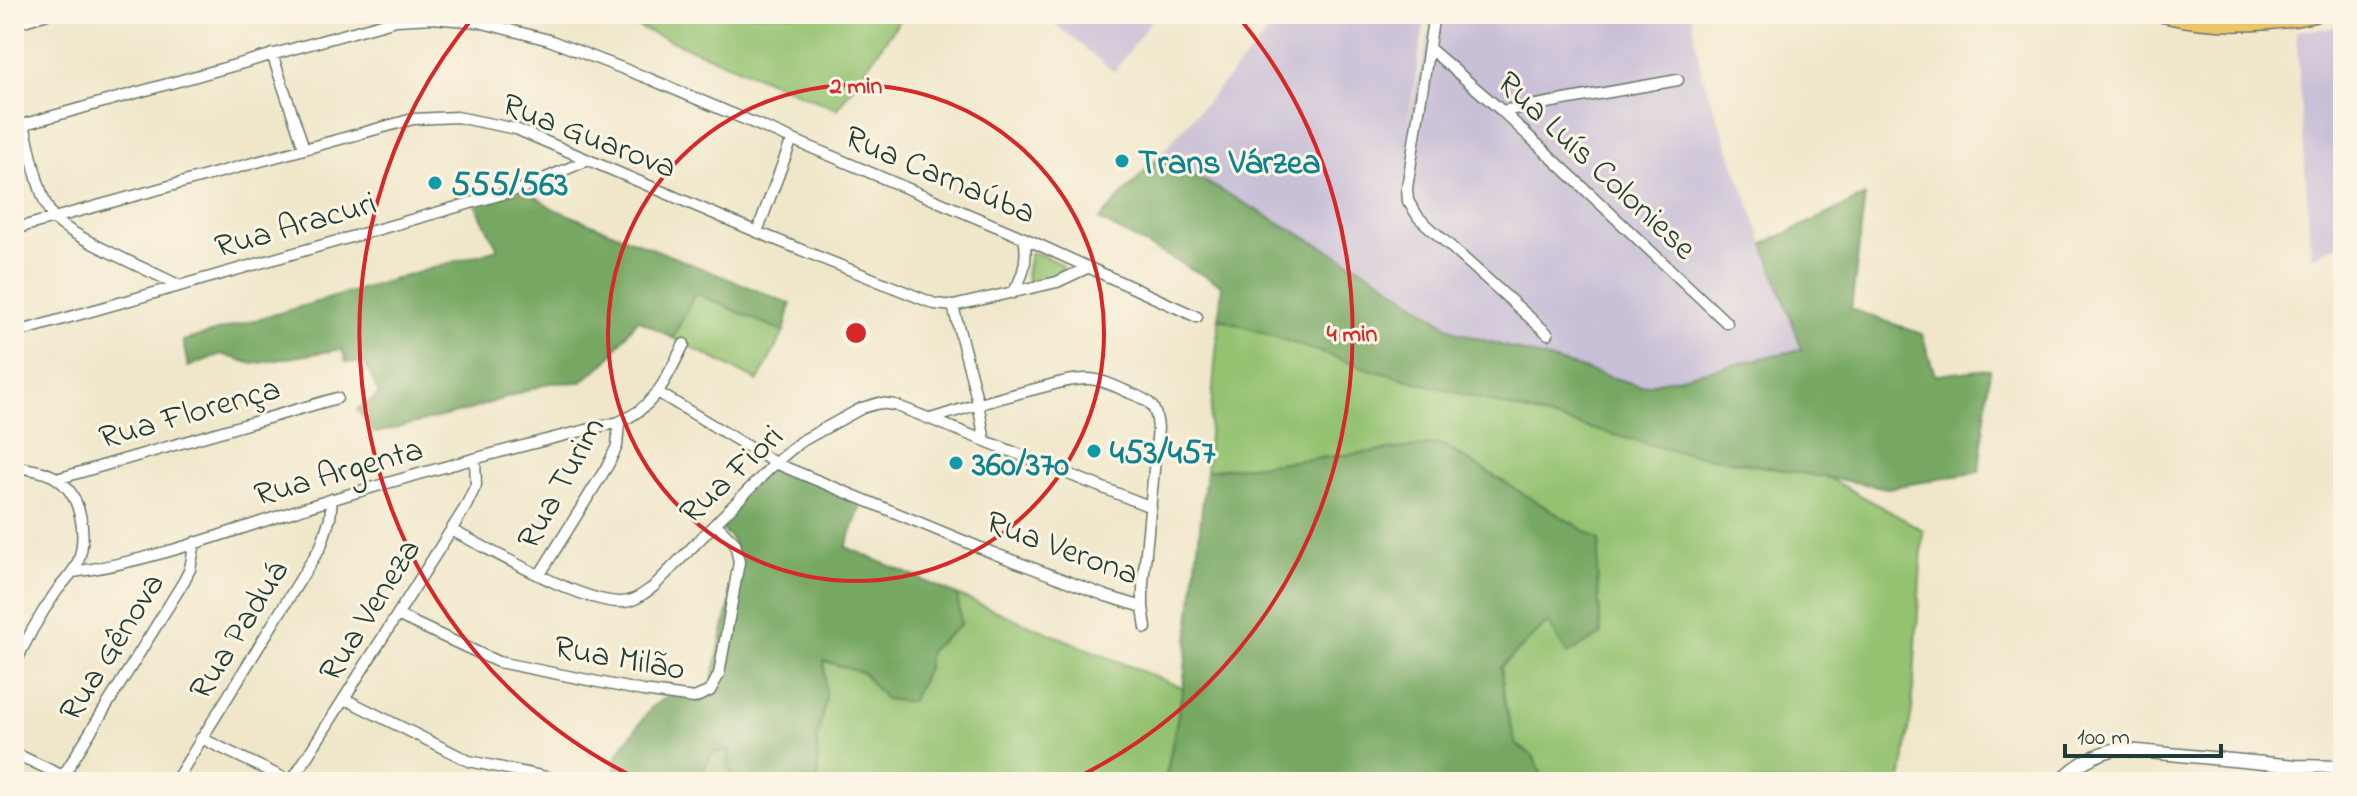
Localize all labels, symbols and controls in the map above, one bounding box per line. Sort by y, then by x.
street label: Rua Luís Coloniese [1484,61,1707,274]
text: 2 min [829,70,883,105]
street label: Rua Guarova [494,81,683,194]
street label: Rua Carnaúba [836,114,1043,239]
place label: Trans Várzea [1138,140,1321,190]
marker: Trans Várzea [1113,152,1131,170]
place label: 555/563 [451,162,568,212]
marker: 555/563 [426,174,444,192]
street label: Rua Aracuri [209,180,383,274]
text: 4 min [1327,318,1377,353]
centre of rings [842,319,870,347]
street label: Rua Florença [94,365,287,465]
street label: Rua Turim [506,408,619,559]
street label: Rua Fiori [669,414,796,538]
street label: Rua Argenta [249,426,429,522]
place label: 453/457 [1110,430,1216,480]
place label: 360/370 [971,442,1069,492]
marker: 453/457 [1085,442,1103,460]
marker: 360/370 [947,454,965,472]
street label: Rua Verona [978,499,1145,601]
street label: Rua Veneza [308,530,435,693]
street label: Rua Paduá [178,551,303,711]
street label: Rua Gênova [48,564,179,732]
street label: Rua Milão [550,624,689,696]
scale bar [2065,708,2221,758]
text: 100 m [2077,721,2130,756]

